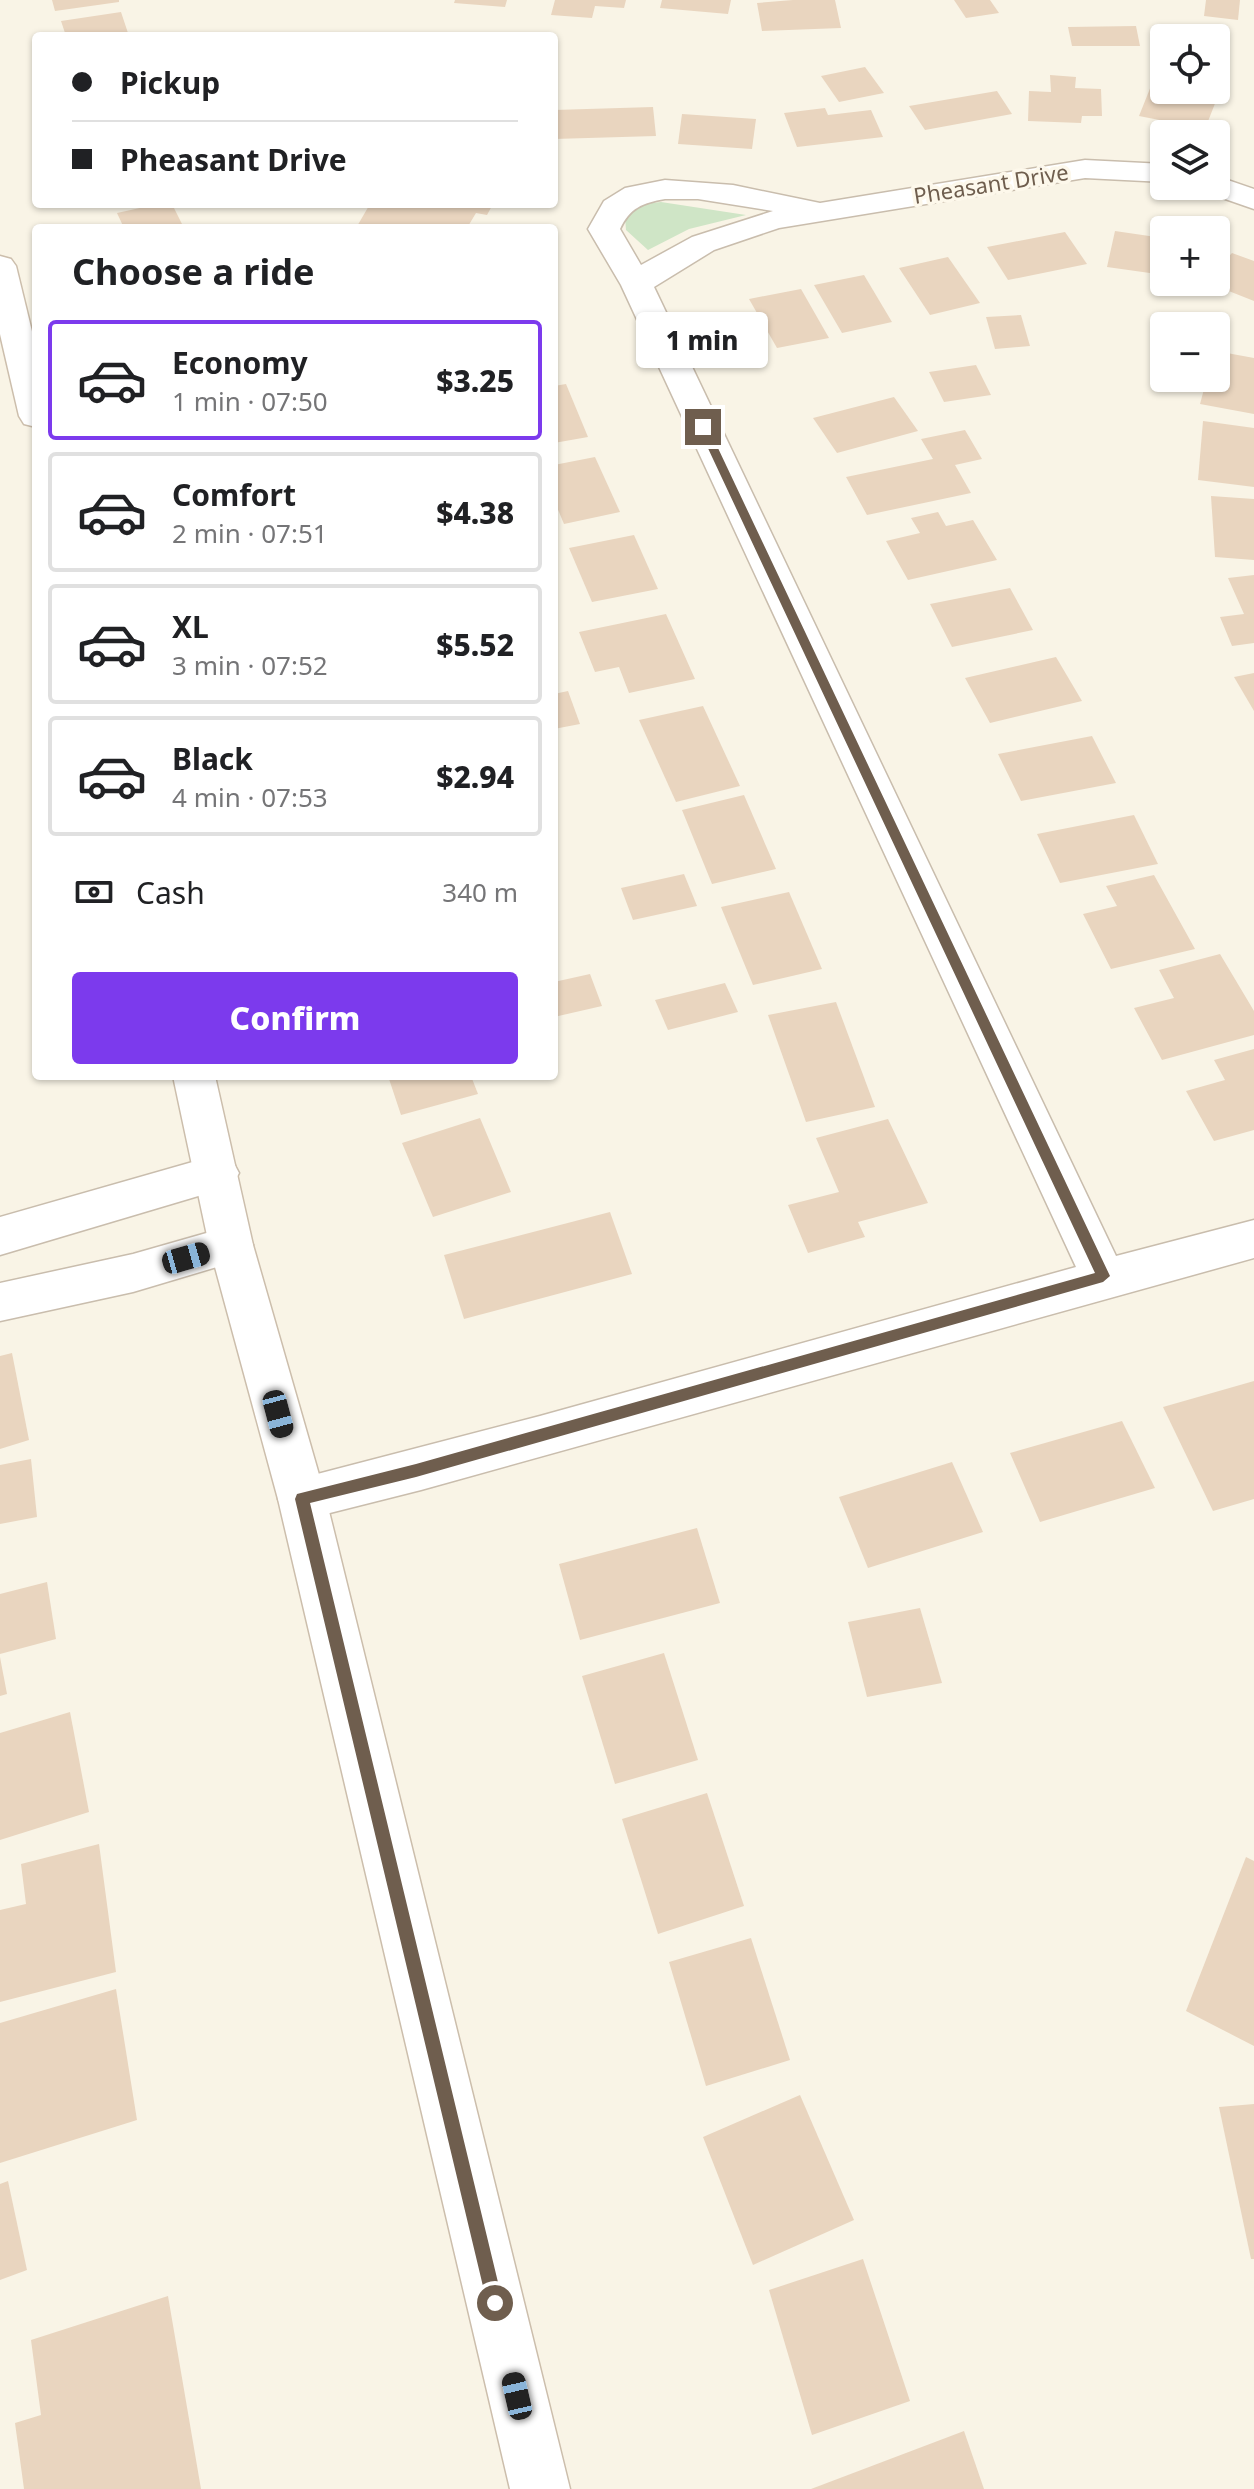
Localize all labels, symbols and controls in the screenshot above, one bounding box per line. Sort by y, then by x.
map controls [1150,24,1230,392]
button: locate [1150,24,1230,104]
text: Pickup [120,62,220,103]
button: layers [1150,120,1230,200]
text: Pheasant Drive [120,139,347,180]
street label: Pheasant Drive [911,156,1070,210]
button: + [1150,216,1230,296]
text: Choose a ride [72,247,314,296]
callout: 1 min [637,311,769,367]
button: − [1150,312,1230,392]
text: 1 min [666,322,738,358]
text: Economy [172,342,308,383]
icon: car [76,344,148,416]
text: $3.25 [436,360,514,401]
text: 1 min · 07:50 [172,383,328,419]
route end [685,409,721,445]
text: Comfort [172,474,296,515]
icon: car [76,476,148,548]
text: $4.38 [436,492,514,533]
text: 2 min · 07:51 [172,515,328,551]
text: XL [172,606,209,647]
icon: car [76,608,148,680]
text: $5.52 [436,624,514,665]
text: 3 min · 07:52 [172,647,328,683]
text: Black [172,738,253,779]
icon: car [76,740,148,812]
text: $2.94 [436,756,514,797]
text: 4 min · 07:53 [172,779,328,815]
icon: cash [72,870,116,914]
text: Cash [136,872,205,913]
text: 340 m [442,874,518,910]
button: Confirm [72,972,518,1064]
car [160,1240,212,1276]
car [260,1388,296,1440]
route start [477,2285,513,2321]
car [500,2370,534,2422]

